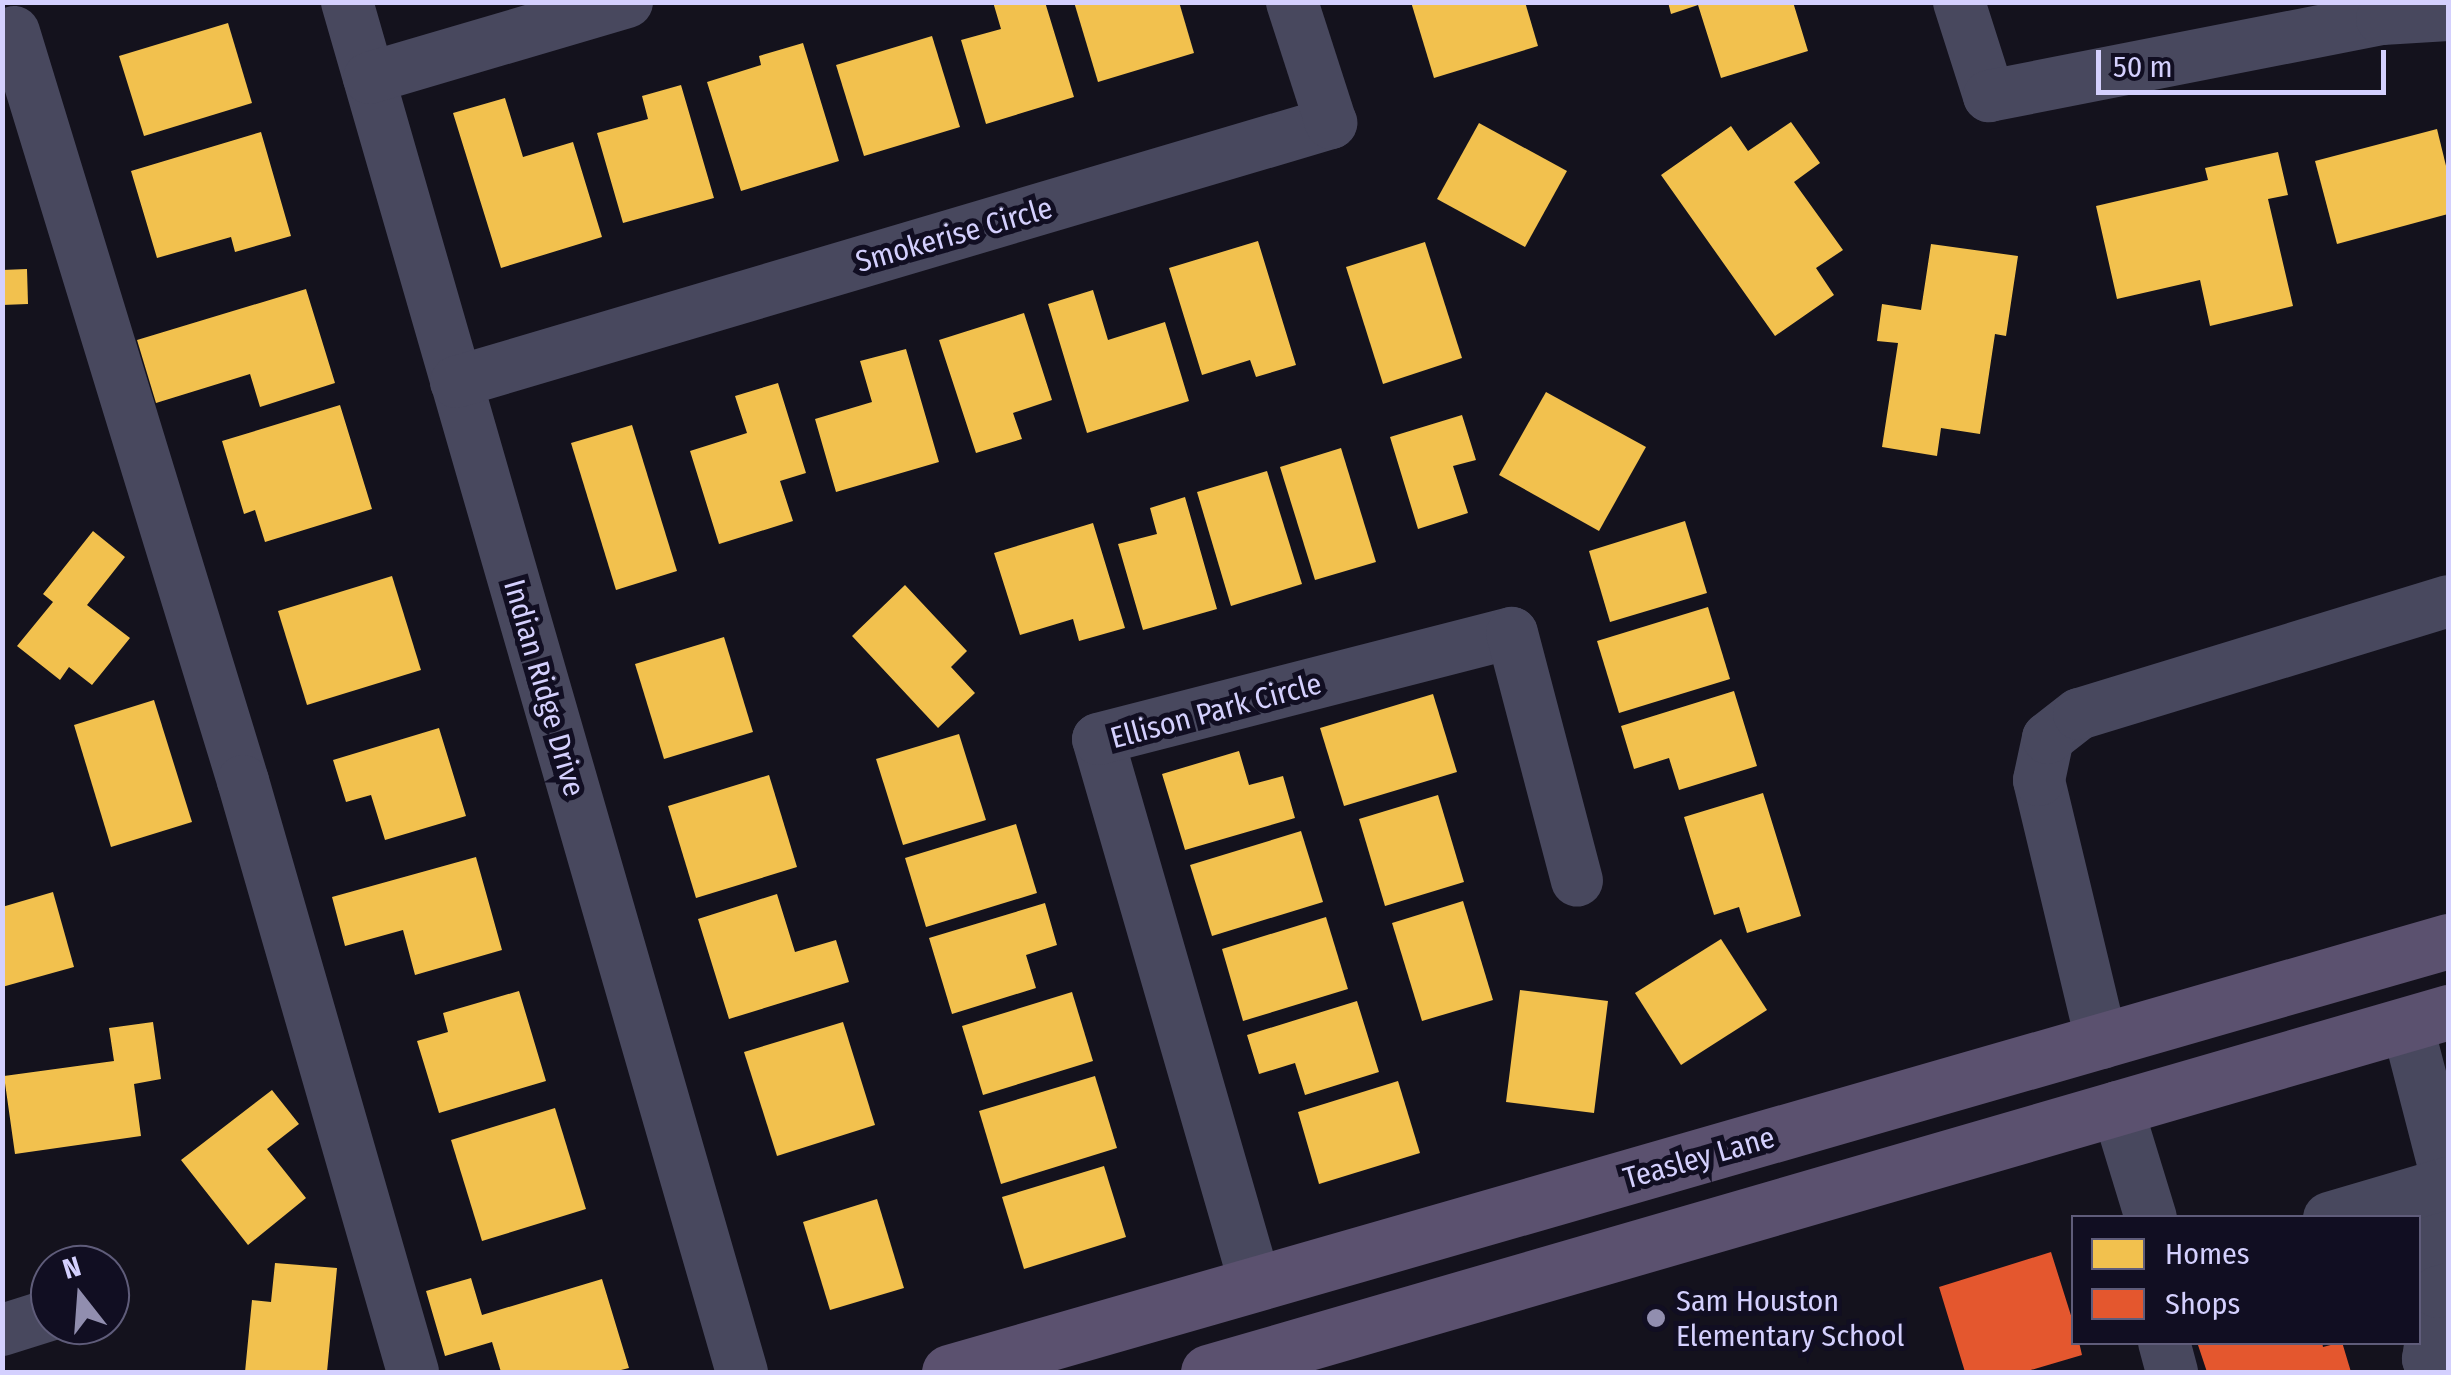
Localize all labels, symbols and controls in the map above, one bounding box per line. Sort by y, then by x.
scale bar [2101,30,2391,92]
text: 50 m [2113,49,2173,85]
street label: Smokerise Circle [852,190,1056,280]
street label: Indian Ridge Drive [496,575,592,801]
street label: Ellison Park Circle [1107,666,1325,756]
street label: Teasley Lane [1619,1119,1779,1197]
legend [2071,1215,2421,1345]
text: Homes [2165,1236,2250,1272]
north arrow [30,1245,130,1345]
text: N [59,1250,85,1286]
place label: Sam Houston Elementary School [1676,1283,1904,1354]
text: Shops [2165,1286,2240,1322]
marker: Sam Houston Elementary School [1645,1307,1667,1329]

